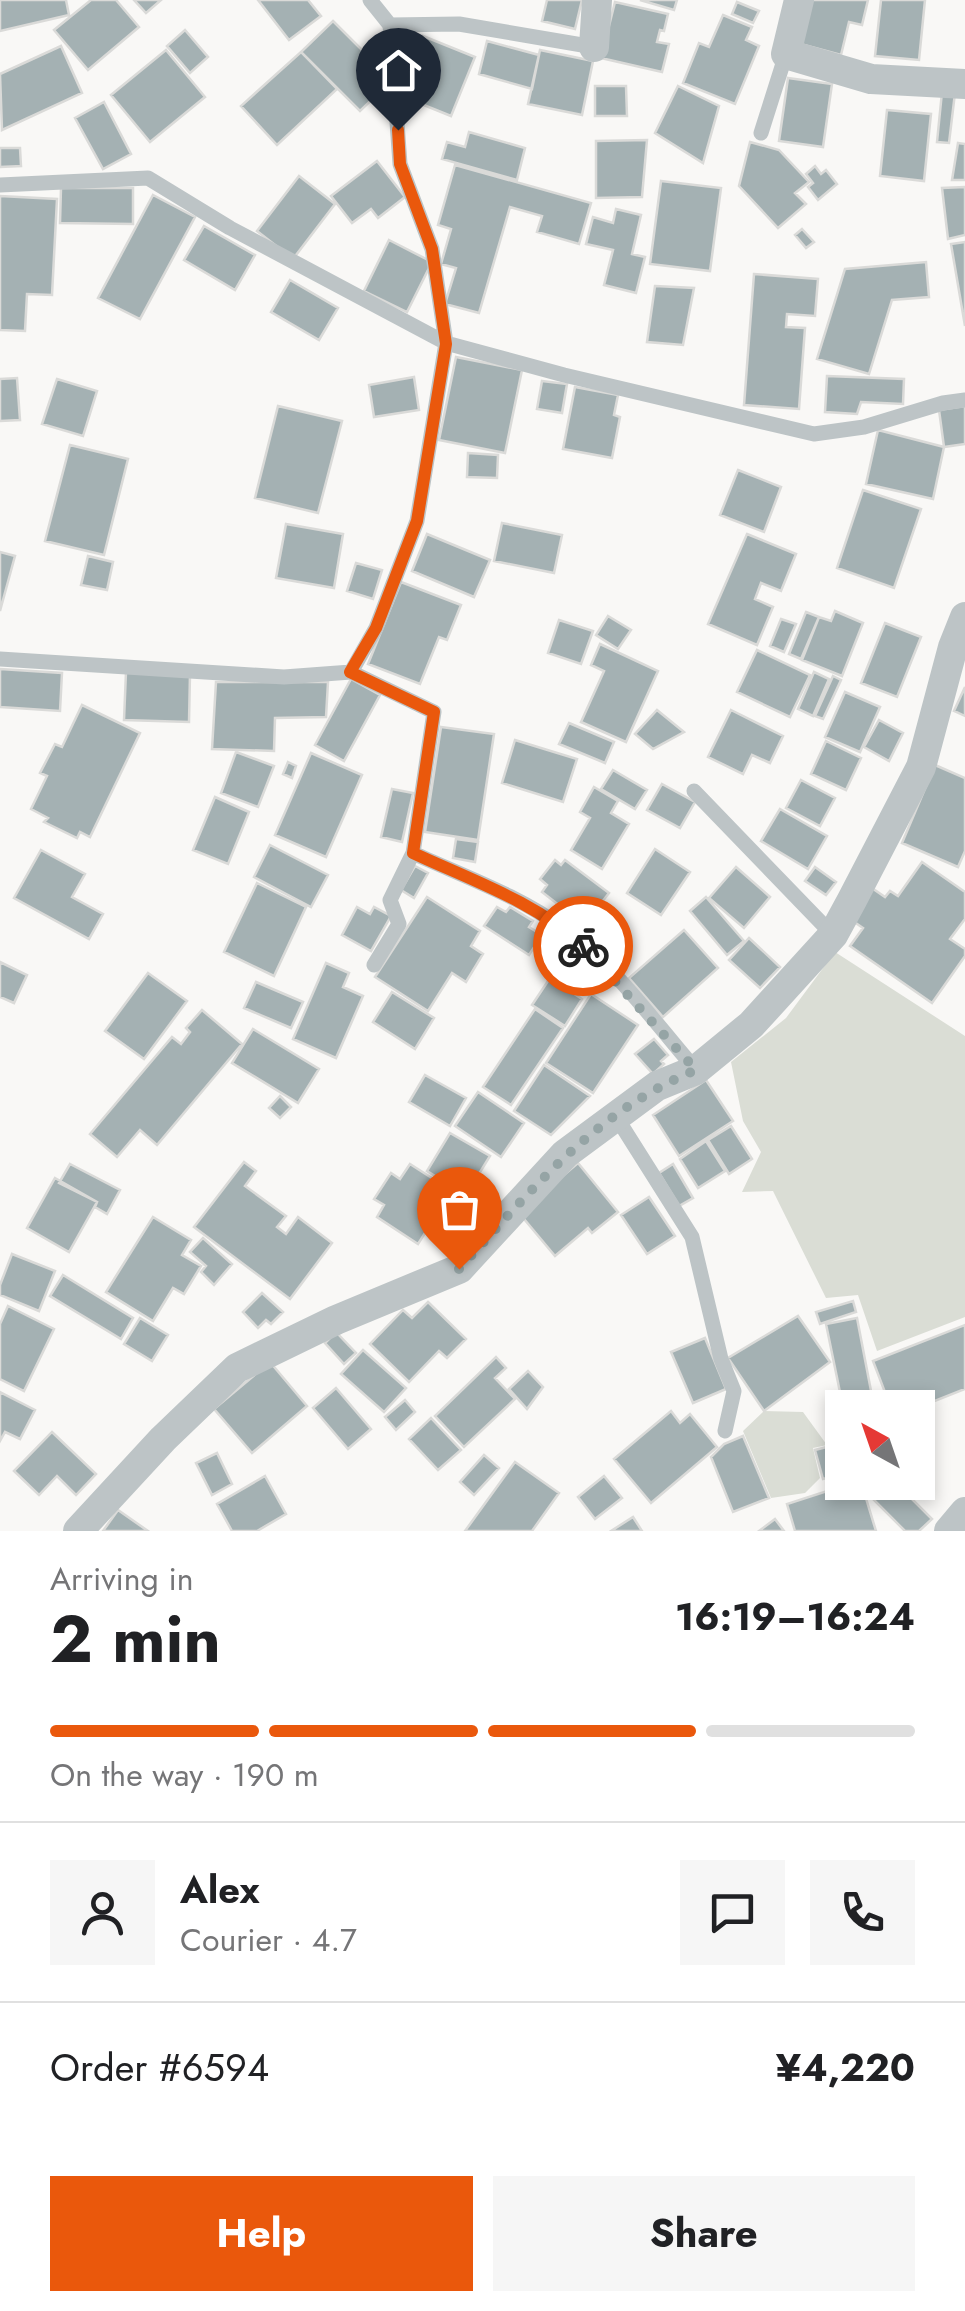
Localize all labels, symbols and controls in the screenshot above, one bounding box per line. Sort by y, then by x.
pin [356,28,441,131]
icon: home [371,43,426,98]
courier [533,896,633,996]
icon: bike [556,919,611,974]
pin [417,1167,502,1270]
icon: bag [432,1182,487,1237]
north arrow [825,1390,935,1500]
map controls [825,1390,935,1500]
text: Arriving in [50,1556,194,1602]
text: 16:19–16:24 [675,1589,915,1644]
text: 2 min [50,1592,221,1686]
text: On the way · 190 m [50,1752,319,1798]
button: person [50,1860,155,1965]
button: chat [680,1860,785,1965]
button: phone [810,1860,915,1965]
text: Alex [180,1862,260,1917]
text: Courier · 4.7 [180,1917,357,1963]
text: Order #6594 [50,2040,269,2095]
text: ¥4,220 [776,2040,915,2095]
button: Help [50,2176,473,2291]
button: Share [493,2176,915,2291]

